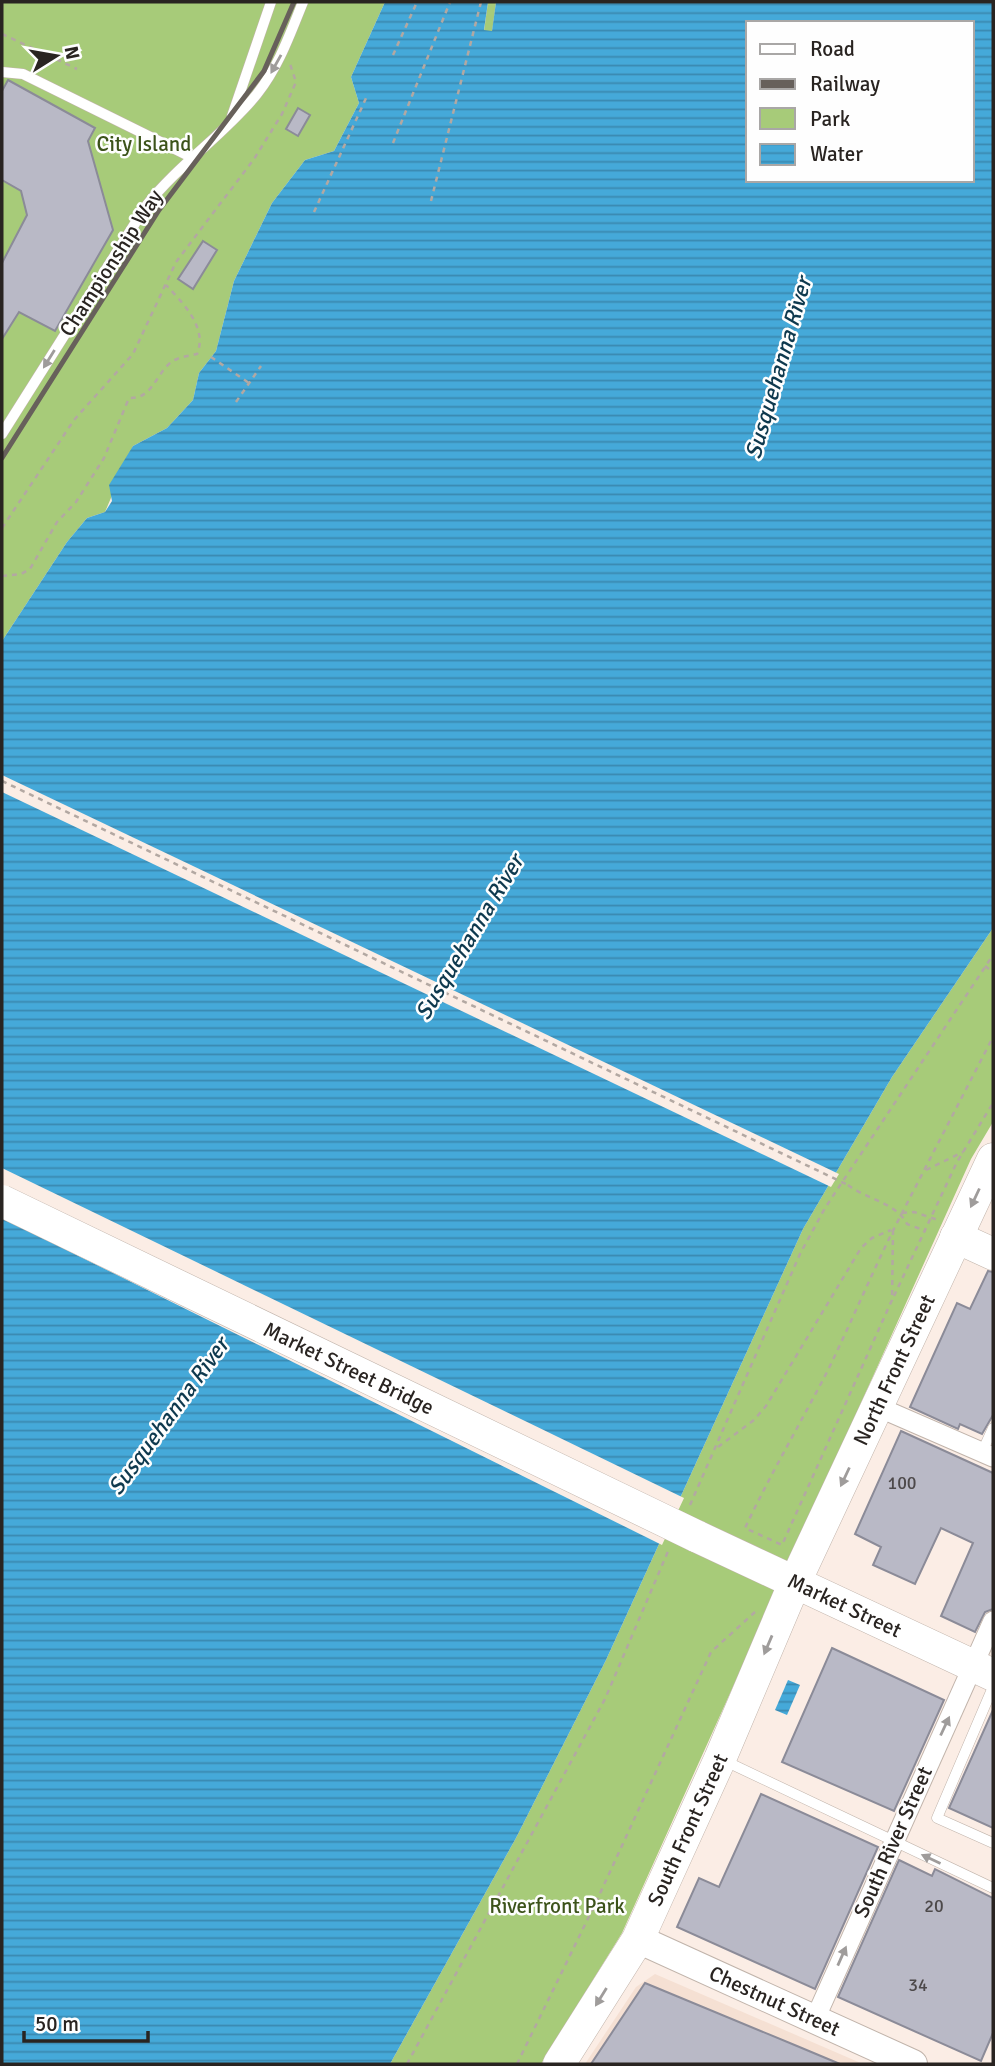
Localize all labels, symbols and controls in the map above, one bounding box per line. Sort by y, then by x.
north arrow [21,21,91,91]
legend [746,21,974,182]
text: Road [810,36,855,62]
text: N [59,44,85,62]
one-way arrow [270,55,282,74]
text: Railway [810,71,880,97]
text: Park [810,106,851,132]
park label: City Island [97,131,191,157]
text: Water [810,141,863,167]
street label: Championship Way [54,184,168,341]
water label: Susquehanna River [739,271,819,462]
one-way arrow [42,349,55,368]
water label: Susquehanna River [409,846,532,1025]
one-way arrow [969,1188,981,1208]
street label: North Front Street [848,1290,941,1450]
street label: Market Street Bridge [259,1316,438,1421]
water label: Susquehanna River [102,1329,237,1501]
one-way arrow [839,1467,851,1487]
house number: 100 [887,1472,917,1494]
street label: Market Street [783,1568,906,1643]
one-way arrow [762,1635,774,1655]
one-way arrow [939,1716,951,1736]
street label: South Front Street [642,1750,734,1910]
street label: South River Street [848,1763,938,1921]
one-way arrow [921,1853,942,1864]
park label: Riverfront Park [489,1893,625,1919]
house number: 20 [924,1895,944,1917]
one-way arrow [836,1946,848,1966]
street label: Chestnut Street [705,1960,844,2042]
house number: 34 [908,1974,928,1996]
one-way arrow [595,1988,608,2007]
scale bar [24,2000,149,2044]
text: 50 m [35,2011,79,2037]

